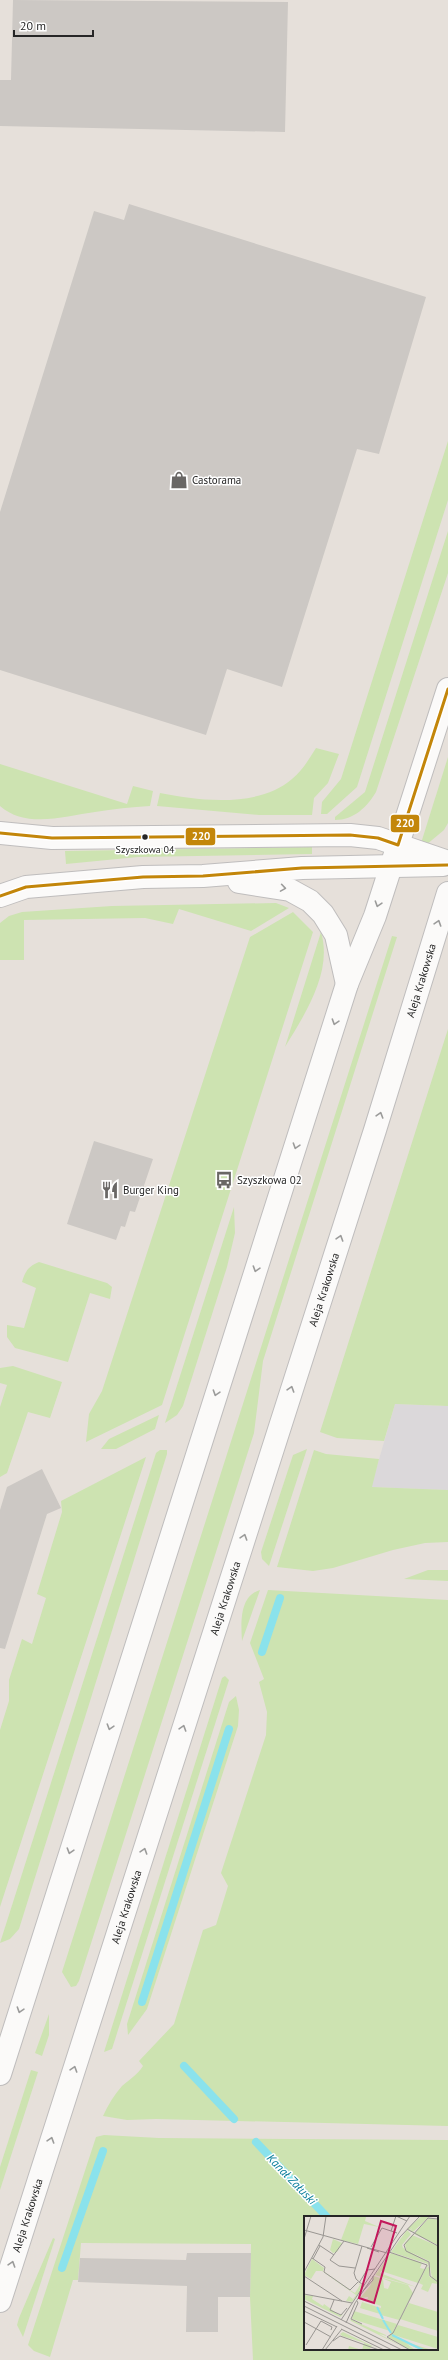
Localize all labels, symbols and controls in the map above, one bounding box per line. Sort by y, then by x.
scale bar [14,12,93,38]
text: 20 m [20,18,46,33]
shop icon: Castorama [169,470,189,490]
place label: Castorama [192,473,241,487]
line badge: 220 [390,814,420,833]
text: 220 [396,816,414,830]
line badge: 220 [185,827,216,846]
text: 220 [192,829,210,843]
marker: Szyszkowa 04 [140,832,150,842]
place label: Szyszkowa 04 [116,843,175,856]
one-way arrow [280,884,286,892]
one-way arrow [375,901,383,908]
one-way arrow [433,920,442,927]
street label: Aleja Krakowska [403,942,439,1019]
one-way arrow [331,1018,340,1025]
one-way arrow [375,1111,384,1118]
one-way arrow [292,1142,300,1149]
bus stop icon: Szyszkowa 02 [214,1170,234,1190]
place label: Szyszkowa 02 [237,1173,302,1187]
restaurant icon: Burger King [100,1180,120,1200]
place label: Burger King [123,1183,179,1197]
one-way arrow [335,1235,344,1242]
street label: Aleja Krakowska [306,1251,342,1328]
one-way arrow [252,1266,261,1273]
one-way arrow [287,1385,295,1392]
one-way arrow [212,1389,221,1396]
one-way arrow [239,1534,248,1541]
street label: Aleja Krakowska [207,1560,243,1637]
one-way arrow [106,1724,114,1731]
one-way arrow [178,1724,187,1731]
one-way arrow [67,1848,75,1855]
one-way arrow [139,1848,147,1855]
street label: Aleja Krakowska [108,1868,145,1945]
one-way arrow [16,2006,25,2013]
one-way arrow [69,2065,78,2072]
one-way arrow [46,2137,55,2144]
water label: Kanał Załuski [264,2150,321,2208]
street label: Aleja Krakowska [9,2177,46,2254]
inset map [304,2216,438,2350]
one-way arrow [7,2261,16,2268]

